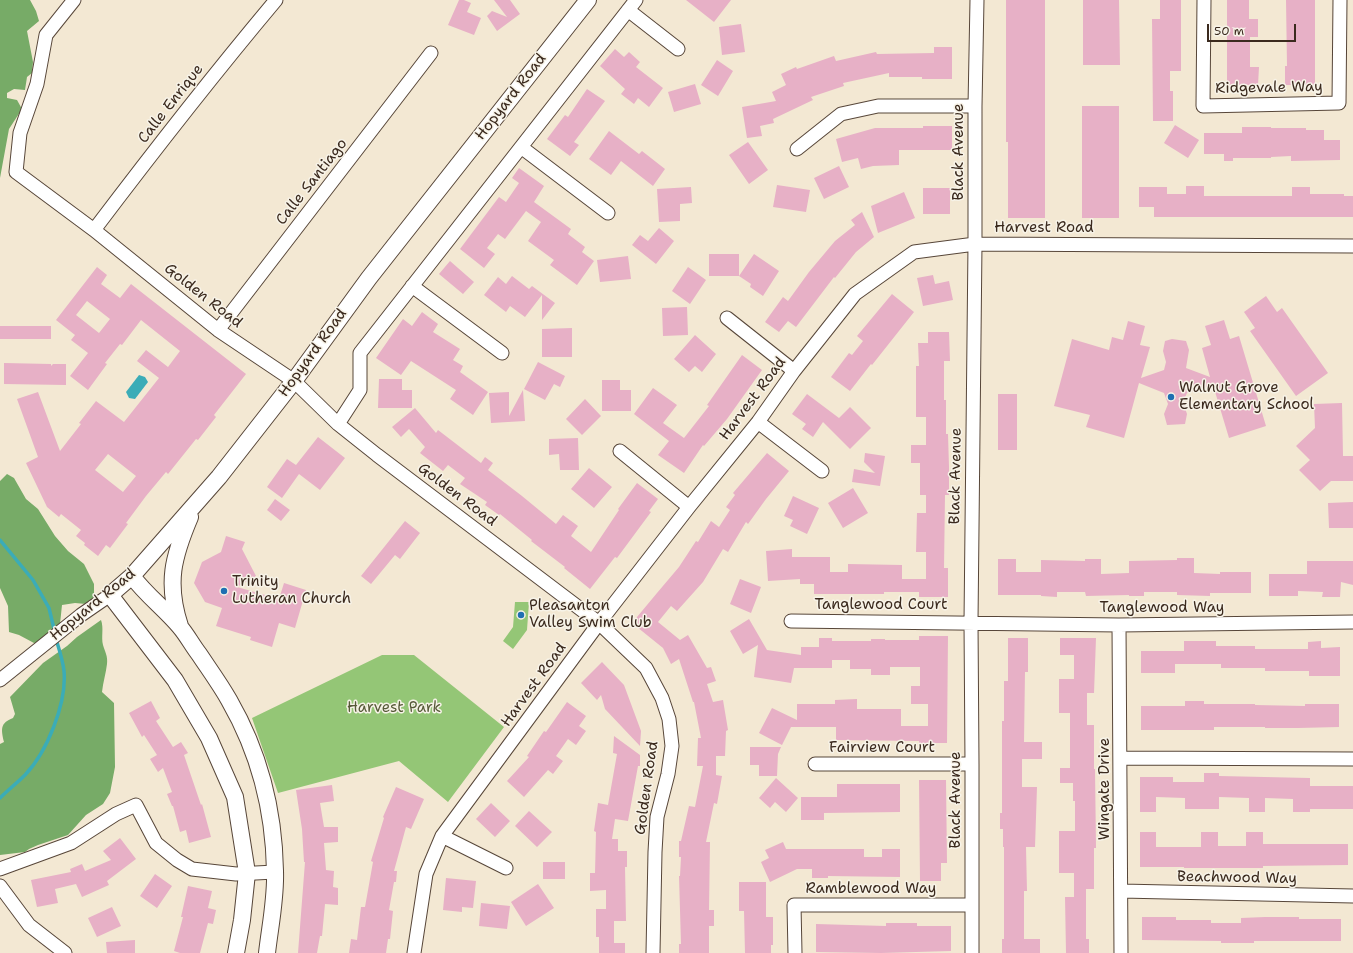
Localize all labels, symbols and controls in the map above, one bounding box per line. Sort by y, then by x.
scale bar [1209,16,1298,42]
text: 50 m [1214,23,1244,39]
street label: Hopyard Road [472,50,550,144]
street label: Calle Enrique [135,61,207,147]
street label: Ridgevale Way [1215,78,1323,98]
street label: Black Avenue [950,104,968,200]
street label: Calle Santiago [273,135,351,229]
street label: Harvest Road [994,219,1094,237]
street label: Golden Road [160,260,246,332]
street label: Hopyard Road [275,305,351,401]
street label: Harvest Road [716,354,790,444]
place label: Walnut Grove Elementary School [1179,379,1314,414]
marker: Walnut Grove Elementary School [1166,392,1176,402]
street label: Black Avenue [946,427,966,525]
street label: Golden Road [414,459,500,531]
street label: Hopyard Road [47,565,139,645]
place label: Trinity Lutheran Church [232,573,351,608]
marker: Trinity Lutheran Church [219,586,229,596]
street label: Tanglewood Court [814,596,948,614]
place label: Pleasanton Valley Swim Club [529,597,652,632]
street label: Tanglewood Way [1100,599,1224,617]
marker: Pleasanton Valley Swim Club [516,610,526,620]
street label: Harvest Road [497,639,571,731]
park label: Harvest Park [347,699,441,717]
street label: Wingate Drive [1096,738,1114,840]
street label: Fairview Court [829,739,935,757]
street label: Golden Road [632,740,662,836]
street label: Black Avenue [947,752,965,848]
street label: Beachwood Way [1177,868,1297,888]
street label: Ramblewood Way [806,880,936,898]

